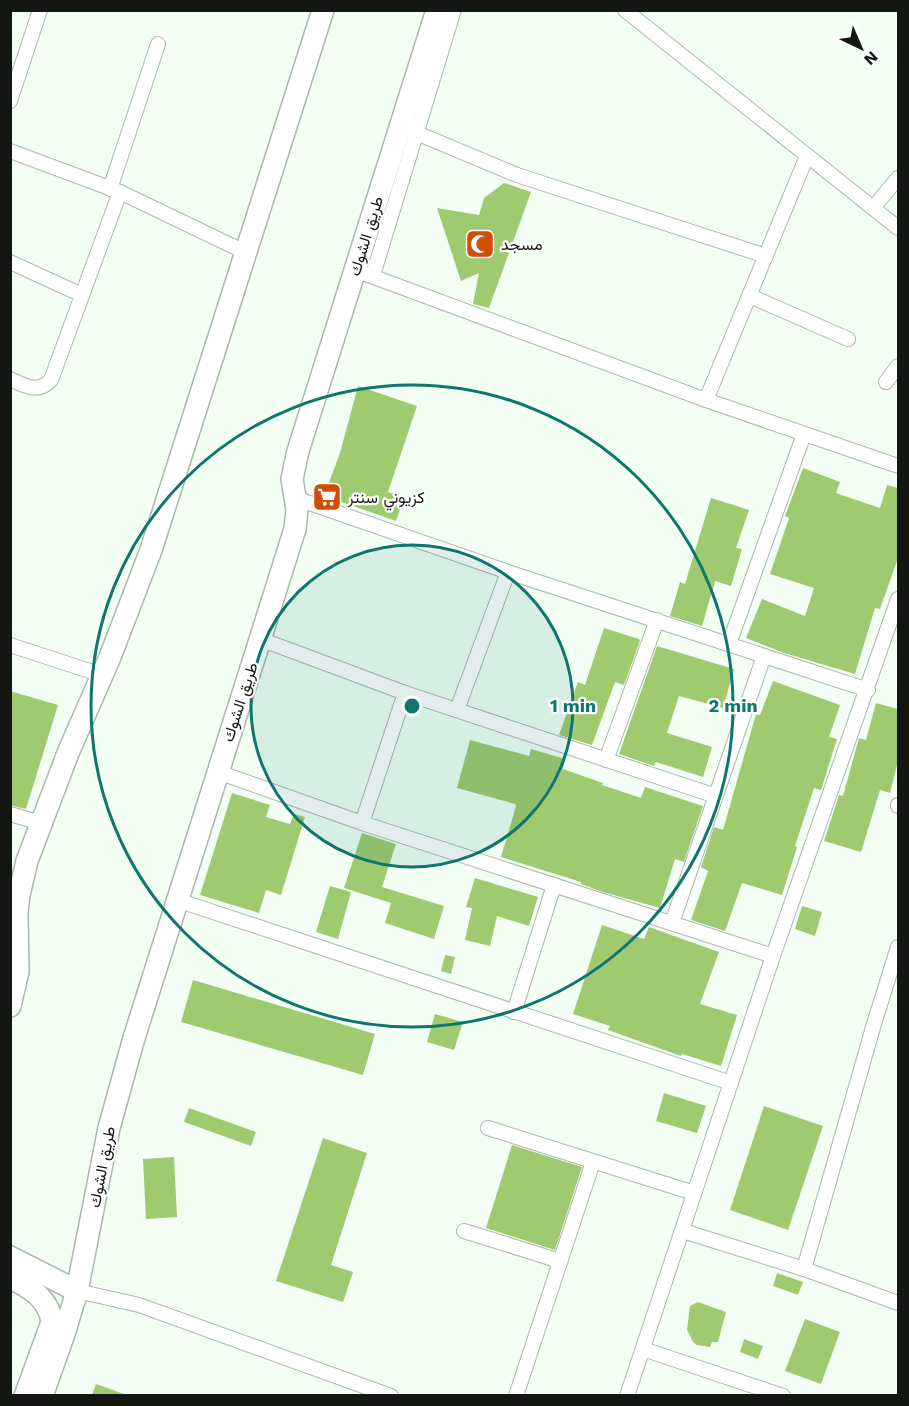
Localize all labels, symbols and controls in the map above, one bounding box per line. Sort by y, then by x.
north arrow [831,18,891,78]
text: N [860,47,882,69]
street label: طريق الشوك [345,194,388,278]
mosque icon: مسجد [464,228,496,260]
place label: مسجد [501,235,542,254]
supermarket icon: كزيوني سنتر [311,481,343,513]
place label: كزيوني سنتر [347,488,425,511]
street label: طريق الشوك [218,660,263,744]
text: 1 min [550,695,596,716]
text: 2 min [708,695,758,716]
centre of rings [402,696,422,716]
street label: طريق الشوك [85,1125,120,1209]

